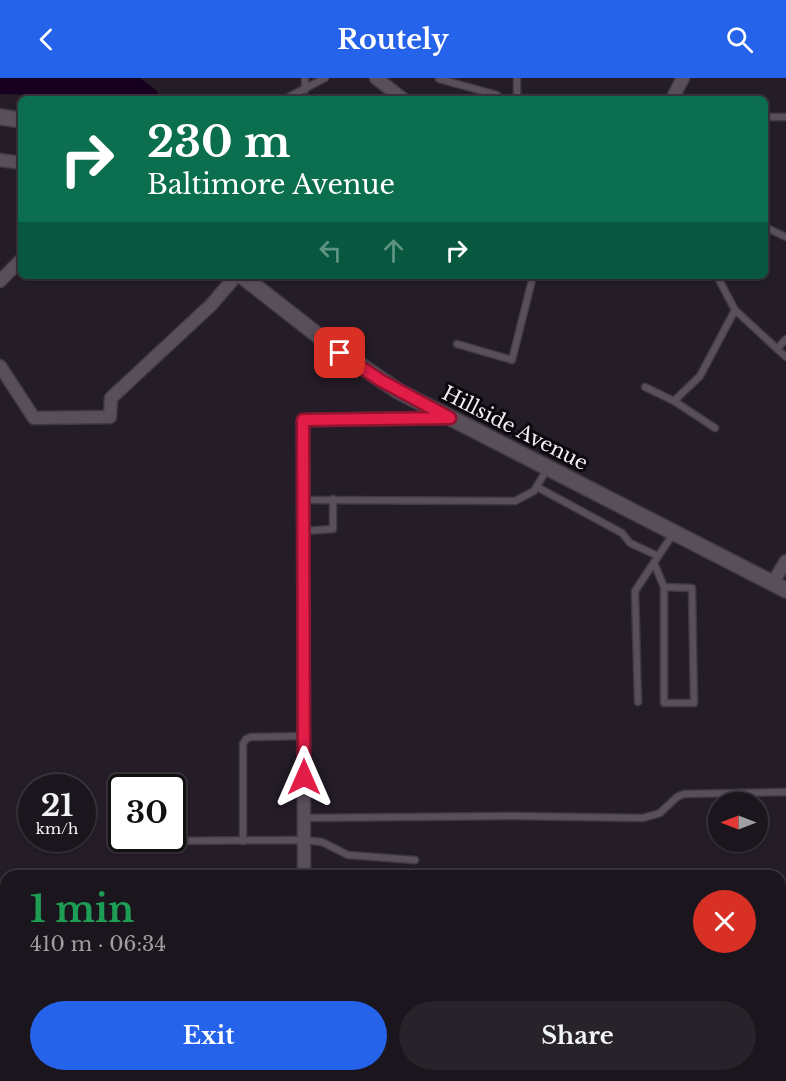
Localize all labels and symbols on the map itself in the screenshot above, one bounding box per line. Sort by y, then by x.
pin [314,327,365,378]
street label: Hillside Avenue [438,381,592,475]
position arrow [272,745,336,809]
speed limit sign: 30 [108,774,186,852]
north arrow [708,792,768,852]

